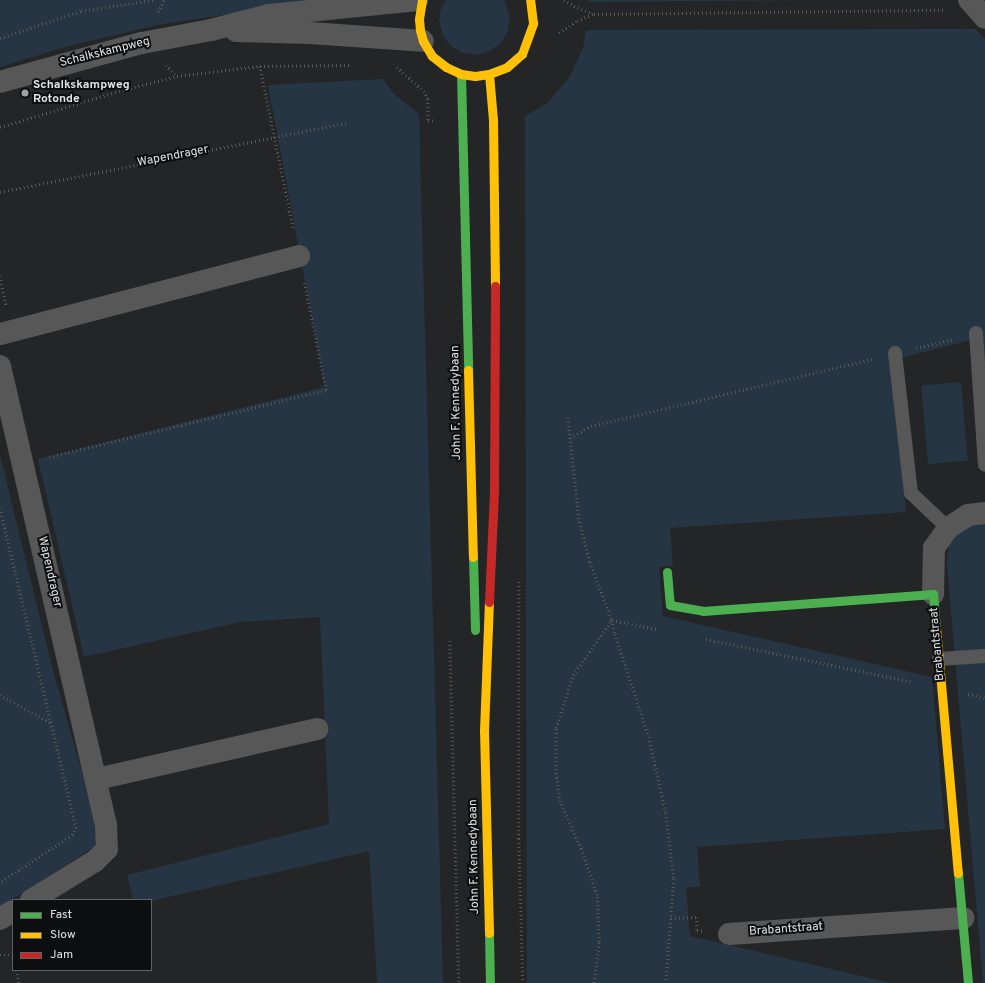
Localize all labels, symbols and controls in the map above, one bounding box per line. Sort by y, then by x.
street label: Schalkskampweg [58,35,152,71]
place label: Schalkskampweg Rotonde [33,79,130,107]
marker: Schalkskampweg Rotonde [20,88,30,98]
street label: Wapendrager [136,143,210,171]
street label: John F. Kennedybaan [449,345,465,461]
street label: Wapendrager [34,535,64,609]
street label: Brabantstraat [928,606,948,682]
street label: John F. Kennedybaan [467,799,483,915]
legend [12,899,152,971]
text: Fast [50,907,72,923]
street label: Brabantstraat [749,920,823,940]
text: Slow [50,927,76,943]
text: Jam [50,947,73,963]

